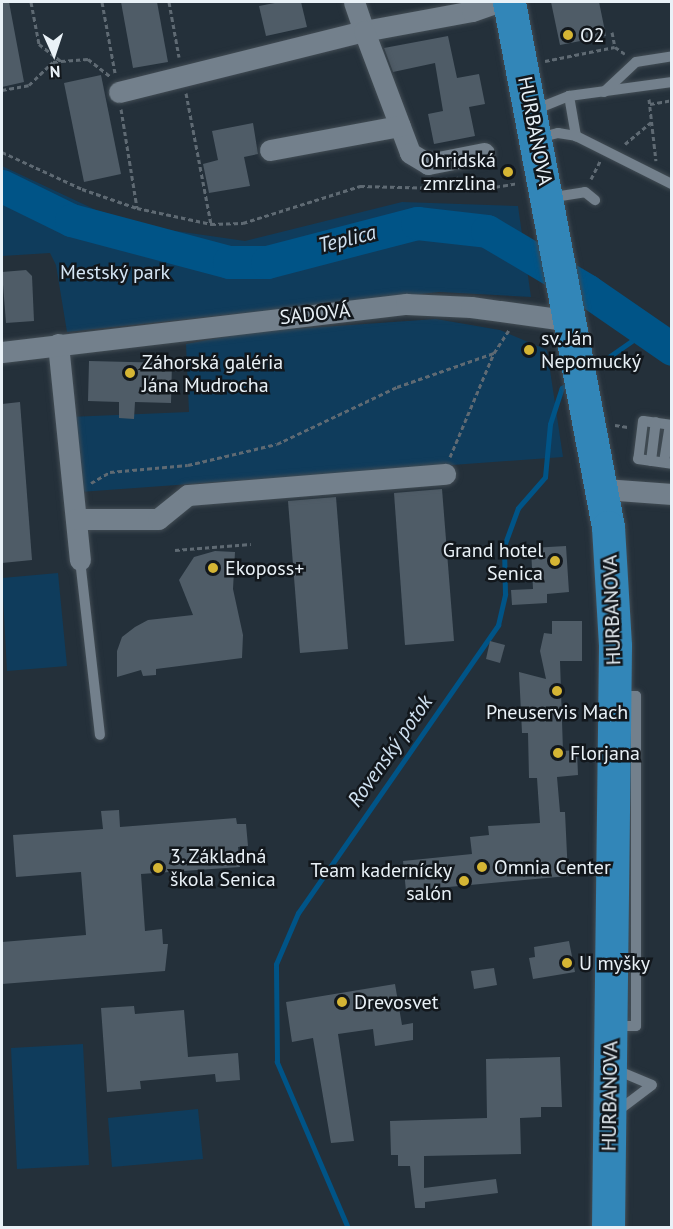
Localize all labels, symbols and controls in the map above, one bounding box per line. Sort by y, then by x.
place label: O2 [580,23,605,47]
north arrow [24,24,84,84]
marker: O2 [561,28,575,42]
text: N [49,62,61,82]
street label: HURBANOVA [513,74,557,188]
place label: Ohridská zmrzlina [421,148,496,195]
marker: Ohridská zmrzlina [501,165,515,179]
water label: Teplica [315,220,379,258]
park label: Mestský park [60,260,170,284]
street label: SADOVÁ [279,298,351,330]
place label: sv. Ján Nepomucký [541,326,641,373]
marker: sv. Ján Nepomucký [522,343,536,357]
place label: Záhorská galéria Jána Mudrocha [142,350,283,397]
marker: Záhorská galéria Jána Mudrocha [123,366,137,380]
place label: Grand hotel Senica [443,538,543,585]
marker: Grand hotel Senica [548,554,562,568]
street label: HURBANOVA [598,554,626,666]
place label: Ekoposs+ [225,556,304,580]
marker: Ekoposs+ [206,561,220,575]
marker: Pneuservis Mach [550,684,564,698]
water label: Rovenský potok [342,690,438,812]
place label: Pneuservis Mach [486,700,628,724]
place label: Florjana [570,741,640,765]
marker: Florjana [551,746,565,760]
place label: 3. Základná škola Senica [170,844,276,891]
place label: Omnia Center [494,855,611,879]
place label: Team kadernícky salón [311,858,452,905]
marker: Omnia Center [475,860,489,874]
marker: 3. Základná škola Senica [151,861,165,875]
marker: Team kadernícky salón [457,874,471,888]
place label: U myšky [579,951,650,975]
marker: U myšky [560,956,574,970]
place label: Drevosvet [354,990,439,1014]
marker: Drevosvet [335,995,349,1009]
street label: HURBANOVA [597,1041,623,1151]

